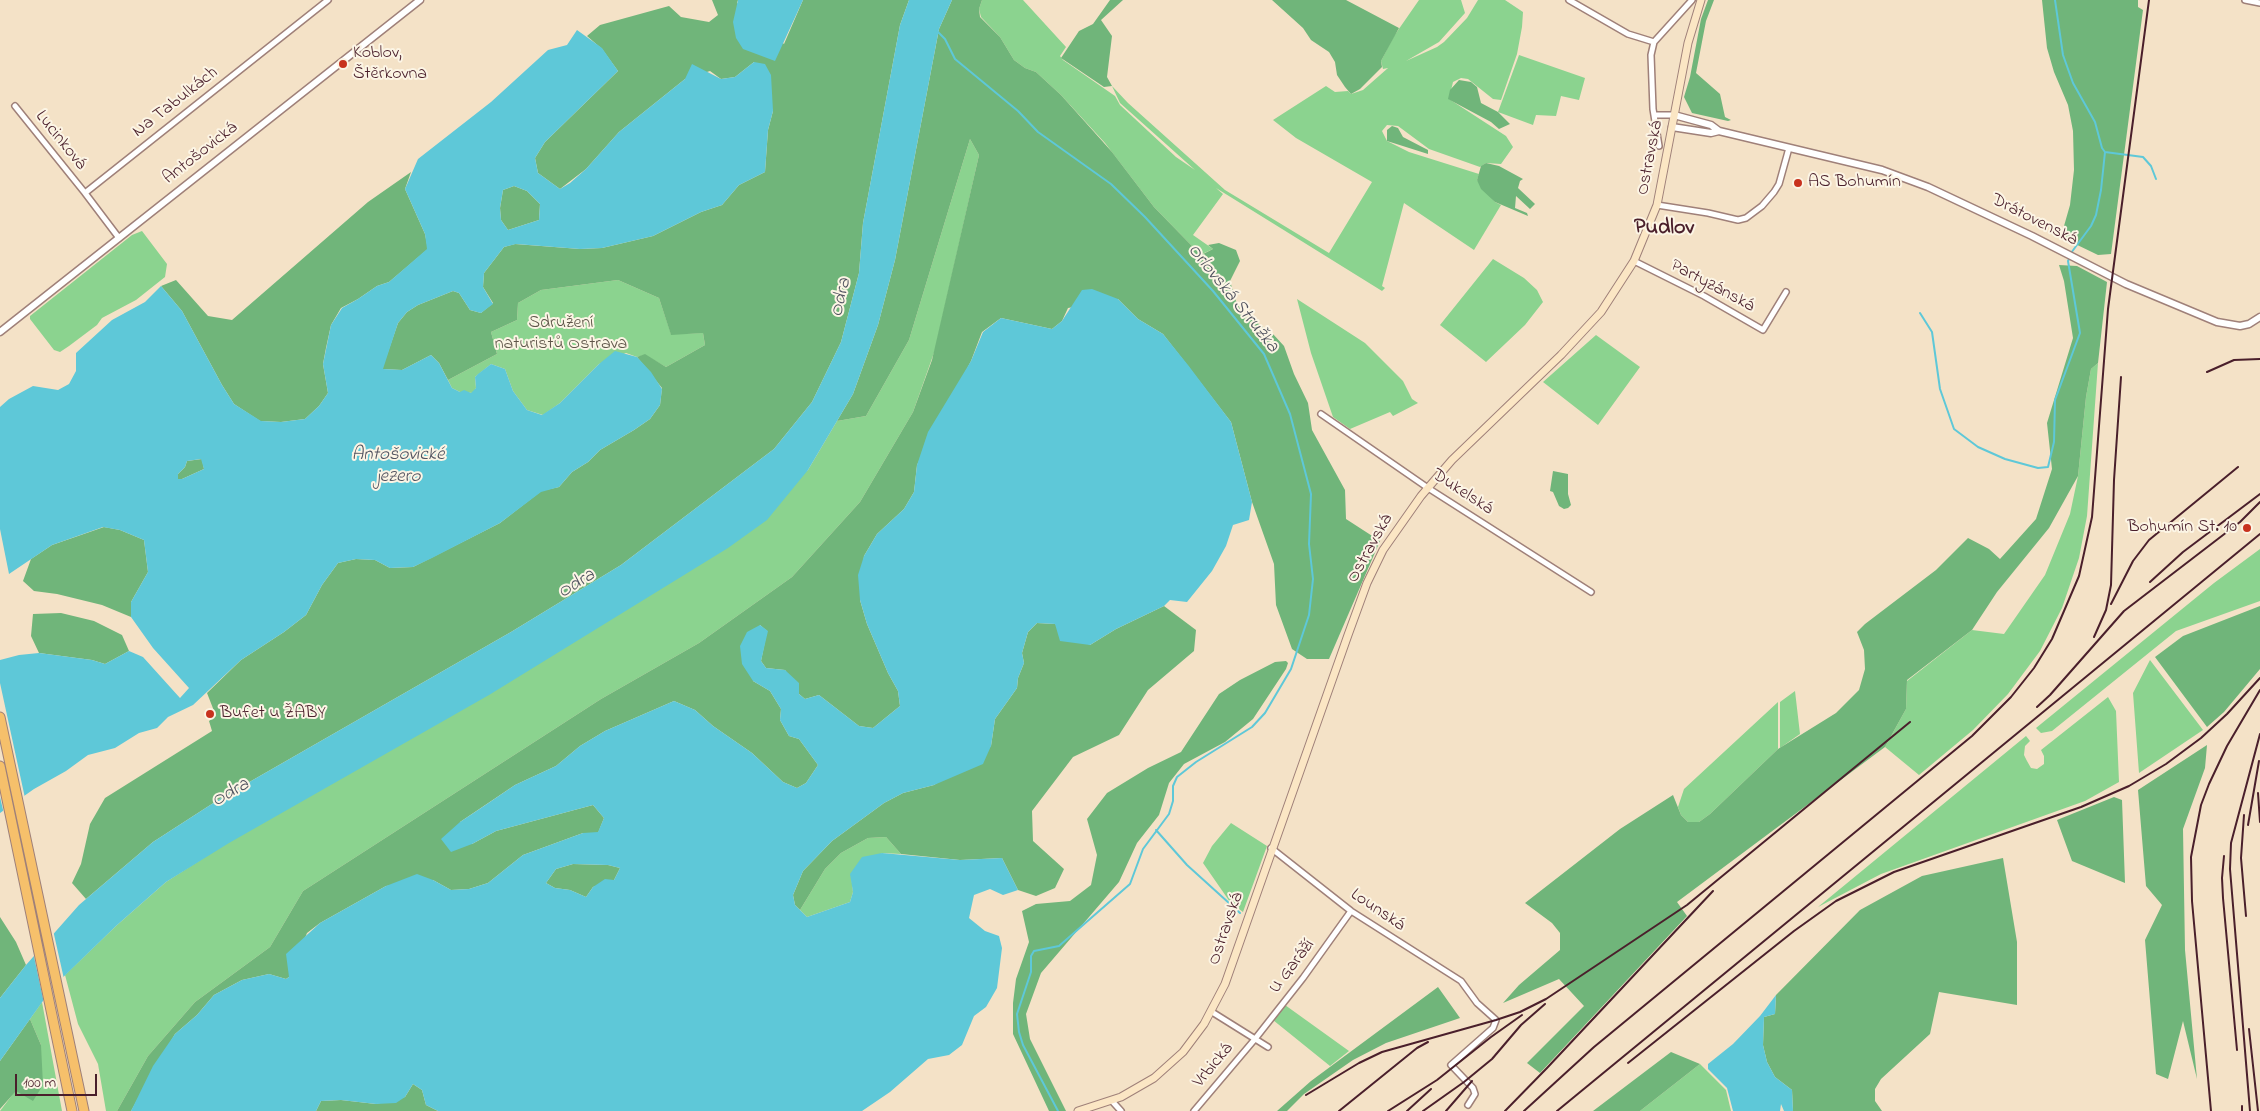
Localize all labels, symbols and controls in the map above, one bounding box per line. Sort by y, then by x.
place label: Koblov, Štěrkovna [353,43,427,86]
marker: Koblov, Štěrkovna [337,58,349,70]
street label: Na Tabulkách [129,63,223,143]
street label: Lucinková [29,107,91,175]
street label: Antošovická [159,118,243,190]
street label: Ostravská [1633,119,1669,197]
place label: AS Bohumín [1808,172,1901,194]
marker: AS Bohumín [1792,177,1804,189]
street label: Drátovenská [1987,190,2081,252]
district label: Pudlov [1634,216,1694,242]
water label: Orlovská Stružka [1181,240,1283,358]
street label: Partyzánská [1666,256,1758,318]
water label: Odra [826,276,858,320]
park label: Sdružení naturistů Ostrava [495,313,627,356]
water label: Antošovické jezero [352,445,444,489]
street label: Dukelská [1427,465,1497,521]
street label: Ostravská [1343,511,1399,587]
place label: Bohumín St. 10 [2127,517,2237,539]
marker: Bohumín St. 10 [2241,522,2253,534]
water label: Odra [554,565,600,605]
place label: Bufet u ŽABY [220,703,326,725]
marker: Bufet u ŽABY [204,708,216,720]
water label: Odra [208,774,254,814]
street label: Lounská [1346,885,1408,937]
street label: Ostravská [1205,890,1249,968]
street label: U Garáží [1266,936,1320,998]
street label: Vrbická [1189,1039,1239,1093]
scale bar [18,1064,100,1096]
text: 100 m [23,1072,56,1094]

